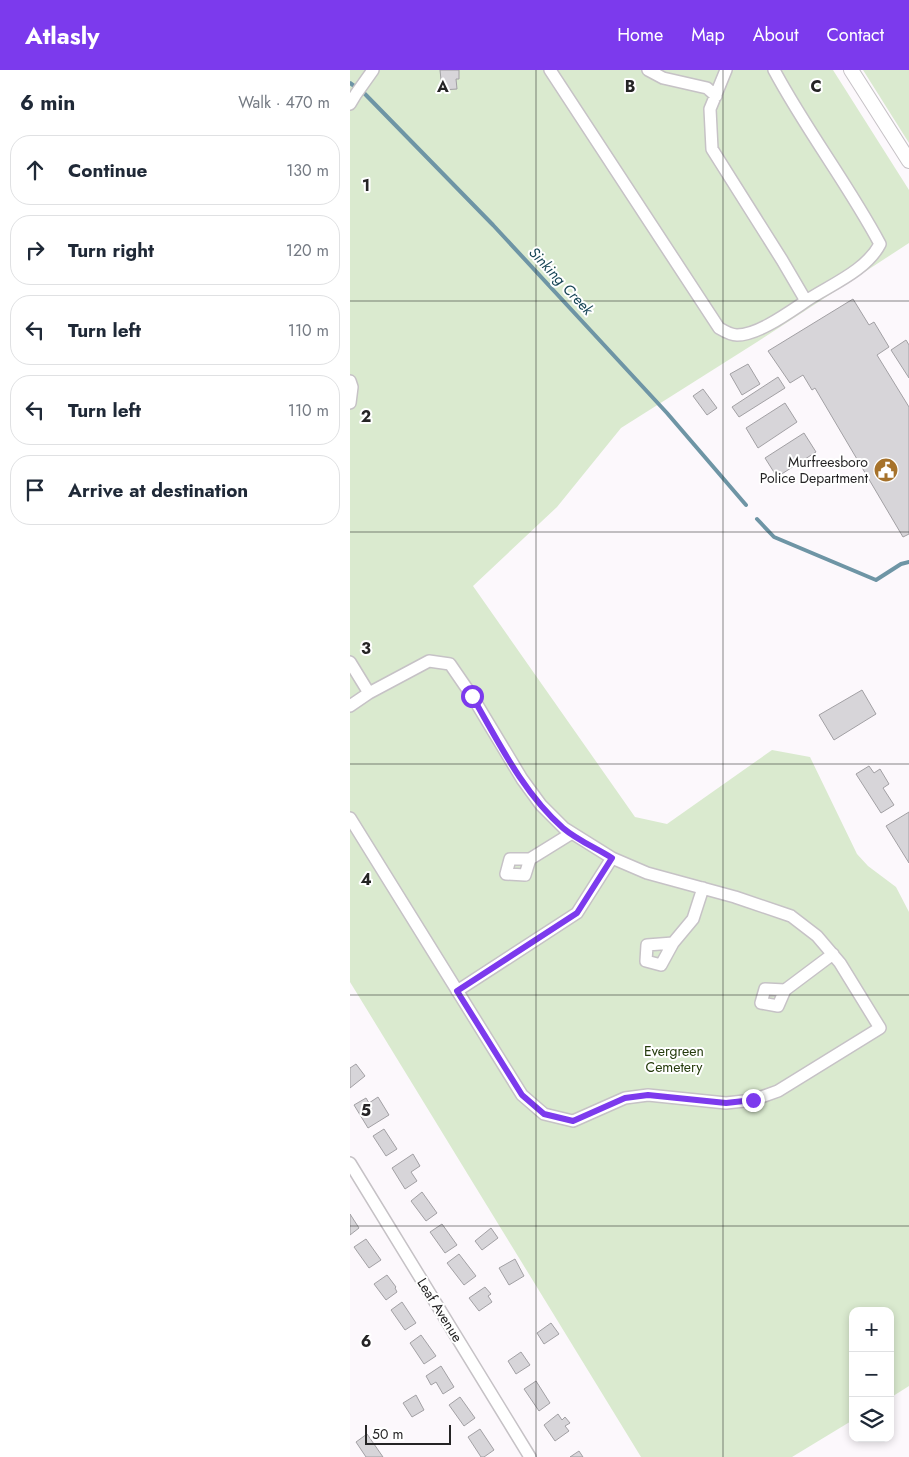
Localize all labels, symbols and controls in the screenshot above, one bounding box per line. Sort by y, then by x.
text: Atlasly [25,18,100,53]
text: Home [617,22,663,48]
text: Map [691,22,725,48]
text: About [753,22,798,48]
text: Contact [826,22,884,48]
text: A [436,75,449,98]
text: B [625,75,635,98]
text: C [810,75,822,98]
text: 6 min [20,88,75,118]
text: Walk · 470 m [238,91,330,114]
icon: ahead [21,156,49,184]
text: Continue [68,157,147,184]
text: 130 m [286,159,329,182]
text: 1 [362,174,370,197]
icon: right [21,236,49,264]
text: Turn right [68,237,154,264]
text: 120 m [286,239,329,262]
water label: Sinking Creek [524,242,599,320]
icon: left [21,316,49,344]
text: Turn left [68,317,141,344]
text: 110 m [288,319,329,342]
icon: left [21,396,49,424]
text: Turn left [68,397,141,424]
text: 110 m [288,399,329,422]
text: 2 [361,405,371,428]
place label: Murfreesboro Police Department [760,452,869,488]
public building icon: Murfreesboro Police Department [873,457,899,483]
icon: arrive [21,476,49,504]
text: Arrive at destination [68,477,248,504]
text: 3 [361,637,371,660]
route start [461,685,484,708]
text: 4 [360,868,372,891]
park label: Evergreen Cemetery [644,1041,704,1077]
route end [742,1089,765,1112]
text: 5 [361,1099,371,1122]
street label: Leaf Avenue [412,1274,468,1346]
map controls [849,1307,894,1442]
button: + [849,1307,894,1352]
text: 6 [361,1330,371,1353]
button: − [849,1352,894,1397]
button: layers [849,1397,894,1442]
scale bar [365,1422,451,1445]
text: 50 m [372,1424,403,1444]

